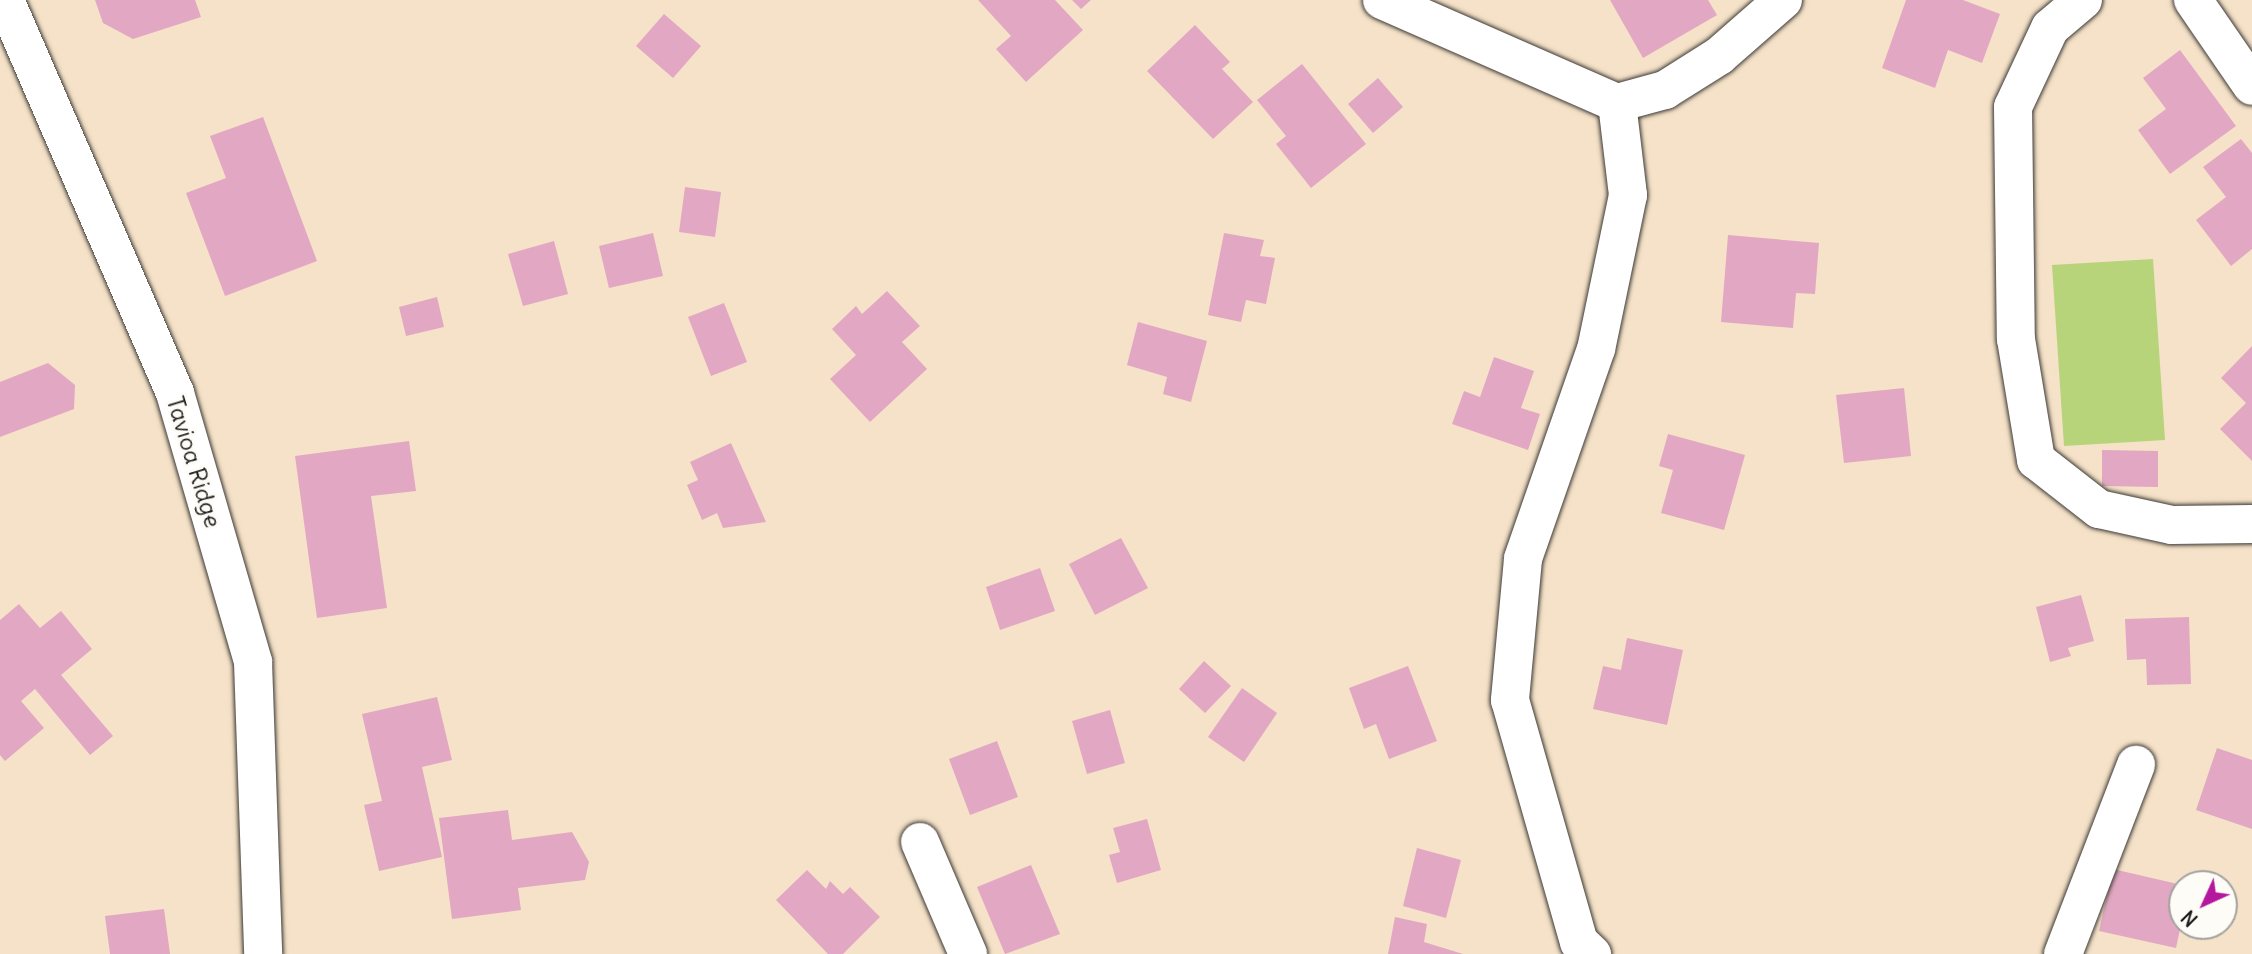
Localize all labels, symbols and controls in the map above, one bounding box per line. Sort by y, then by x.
street label: Tavioa Ridge [160,393,228,531]
north arrow [2168,870,2238,940]
text: N [2176,905,2203,932]

